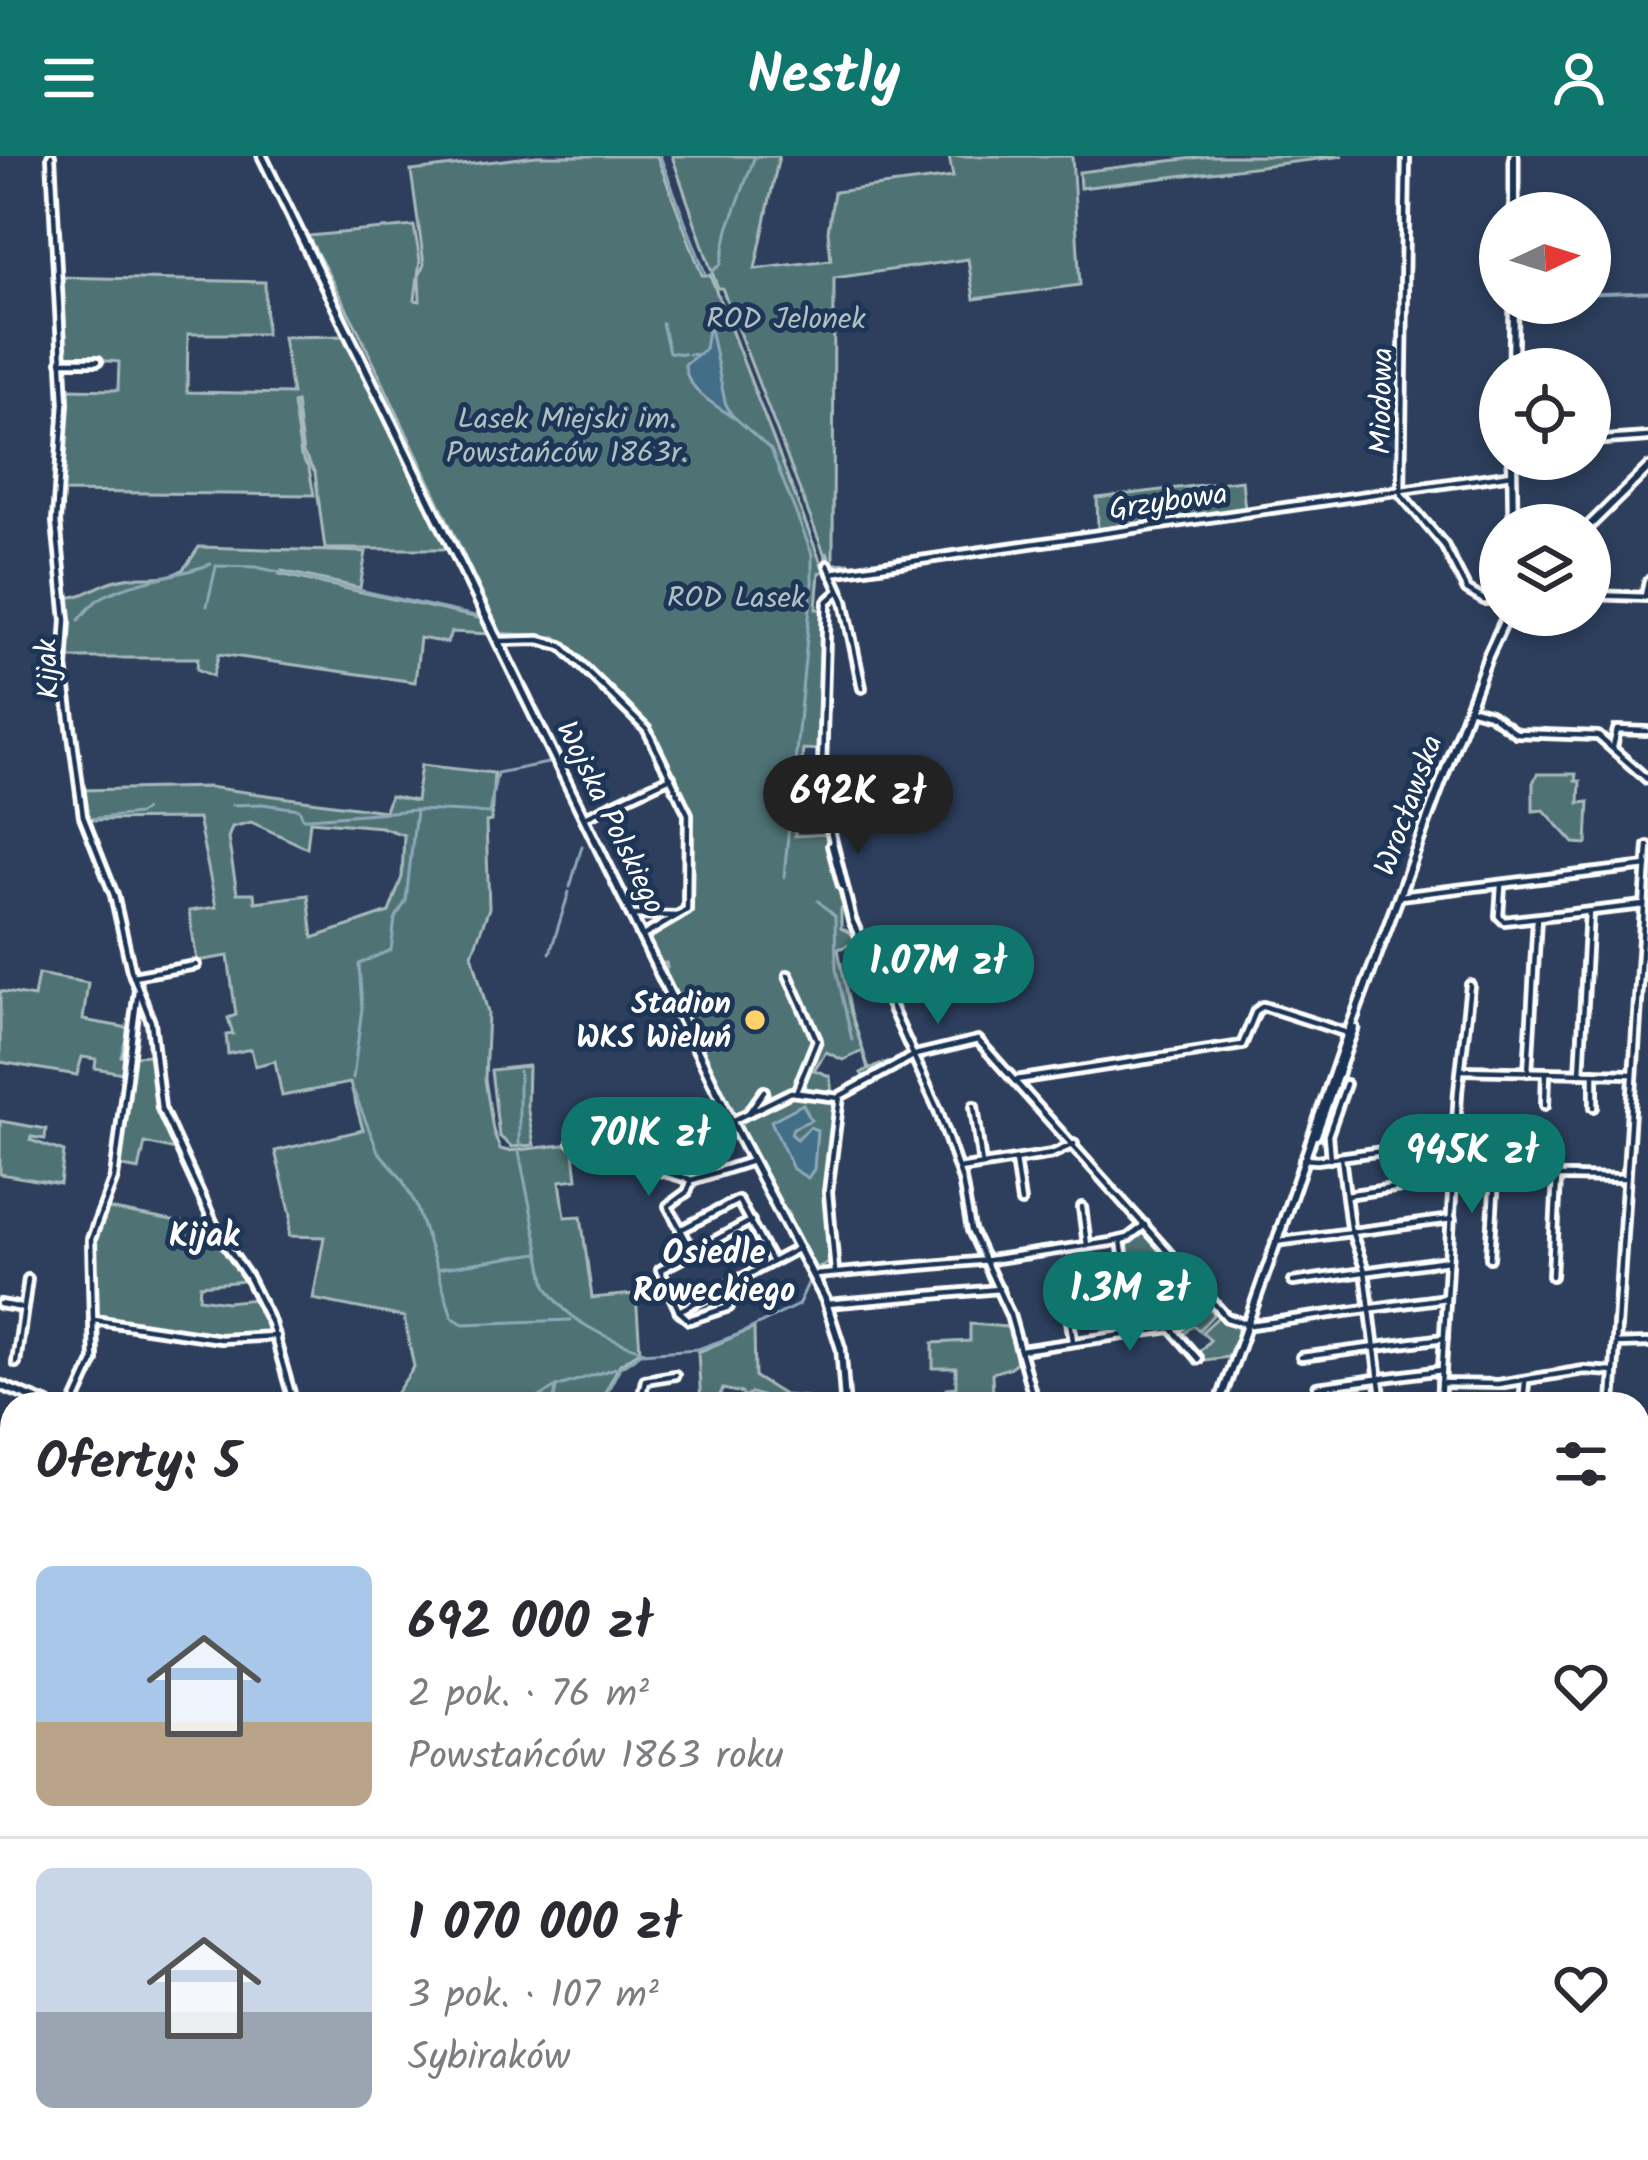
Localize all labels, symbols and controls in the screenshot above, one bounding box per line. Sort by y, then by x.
text: Nestly [748,35,900,121]
icon: menu [36,45,102,111]
icon: person [1546,45,1612,111]
north arrow [1479,192,1611,324]
map controls [1479,192,1611,636]
park label: ROD Jelonek [706,296,867,344]
street label: Miodowa [1358,347,1408,455]
button: locate [1479,348,1611,480]
park label: Lasek Miejski im. Powstańców 1863r. [446,396,688,478]
street label: Grzybowa [1106,471,1231,535]
button: layers [1479,504,1611,636]
park label: ROD Lasek [667,575,806,623]
street label: Kijak [23,636,75,700]
street label: Wojska Polskiego [542,713,677,923]
street label: Wrocławska [1362,729,1457,883]
pin: 692K zł [747,755,969,857]
text: 692K zł [790,763,926,825]
pin: 1.07M zł [814,925,1062,1027]
text: 1.07M zł [869,933,1007,995]
place label: Stadion WKS Wieluń [576,981,731,1063]
marker: Stadion WKS Wieluń [742,1007,768,1033]
pin: 701K zł [538,1097,760,1199]
text: 701K zł [588,1105,710,1167]
pin: 945K zł [1361,1114,1583,1216]
text: 945K zł [1406,1122,1538,1184]
district label: Kijak [169,1211,241,1264]
district label: Osiedle Roweckiego [633,1228,795,1319]
pin: 1.3M zł [1019,1252,1241,1354]
text: 1.3M zł [1070,1260,1190,1322]
text: Oferty: 5 [36,1424,241,1505]
icon: filters [1548,1431,1614,1497]
text: 692 000 zł [408,1584,653,1665]
icon: home [132,1614,276,1758]
icon: heart [1548,1653,1614,1719]
text: 2 pok. · 76 m² [408,1665,649,1727]
text: Powstańców 1863 roku [408,1727,784,1789]
text: 1 070 000 zł [408,1885,681,1966]
icon: home [132,1916,276,2060]
icon: heart [1548,1955,1614,2021]
text: 3 pok. · 107 m² [408,1966,659,2028]
text: Sybiraków [408,2028,570,2090]

